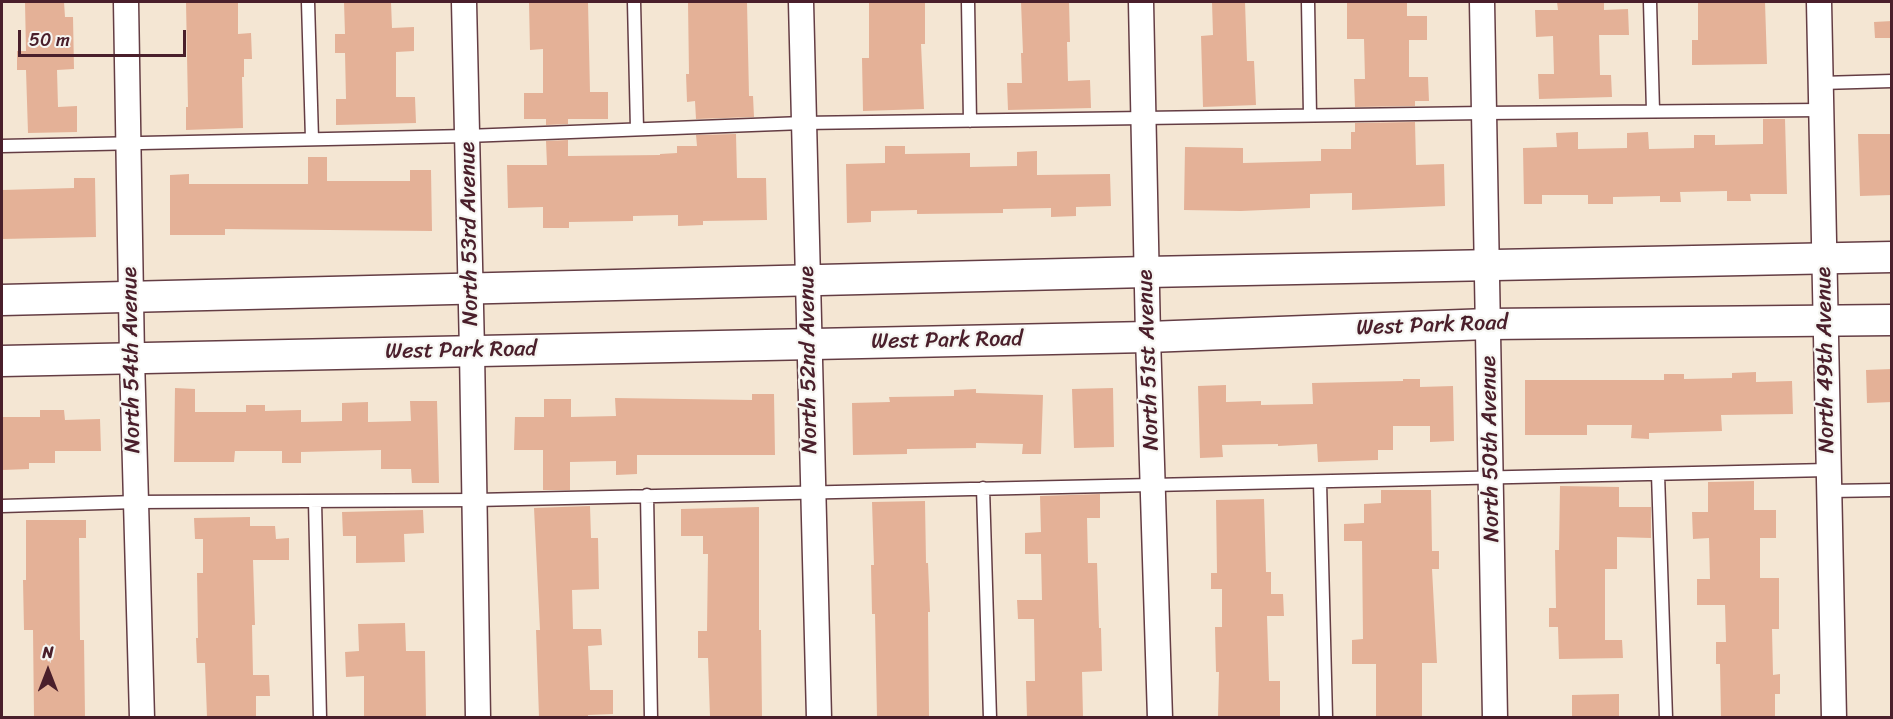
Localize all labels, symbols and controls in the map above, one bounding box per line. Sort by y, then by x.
scale bar [21,18,189,56]
text: 50 m [29,24,70,56]
street label: North 53rd Avenue [455,142,485,326]
street label: North 54th Avenue [117,266,147,454]
street label: North 52nd Avenue [794,266,824,454]
street label: North 49th Avenue [1811,266,1841,454]
street label: North 51st Avenue [1133,269,1165,451]
street label: West Park Road [1356,310,1508,342]
street label: West Park Road [871,326,1023,356]
street label: West Park Road [385,336,537,366]
street label: North 50th Avenue [1476,355,1506,543]
text: N [42,638,54,667]
north arrow [18,641,78,701]

